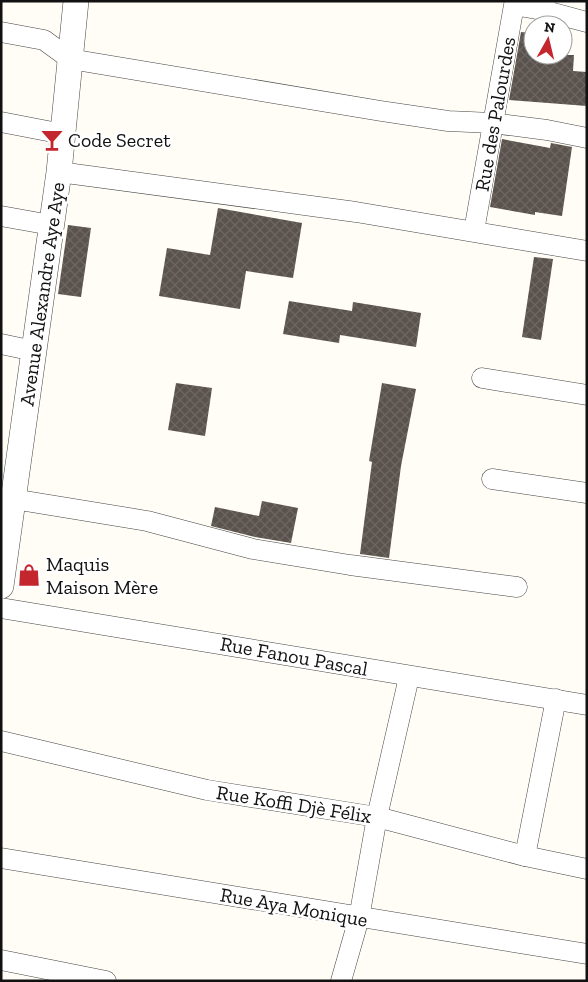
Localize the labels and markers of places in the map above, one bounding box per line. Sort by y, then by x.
bar icon: Code Secret [39,127,65,153]
place label: Code Secret [68,128,171,152]
place label: Maquis Maison Mère [46,552,158,599]
shop icon: Maquis Maison Mère [16,562,42,588]

